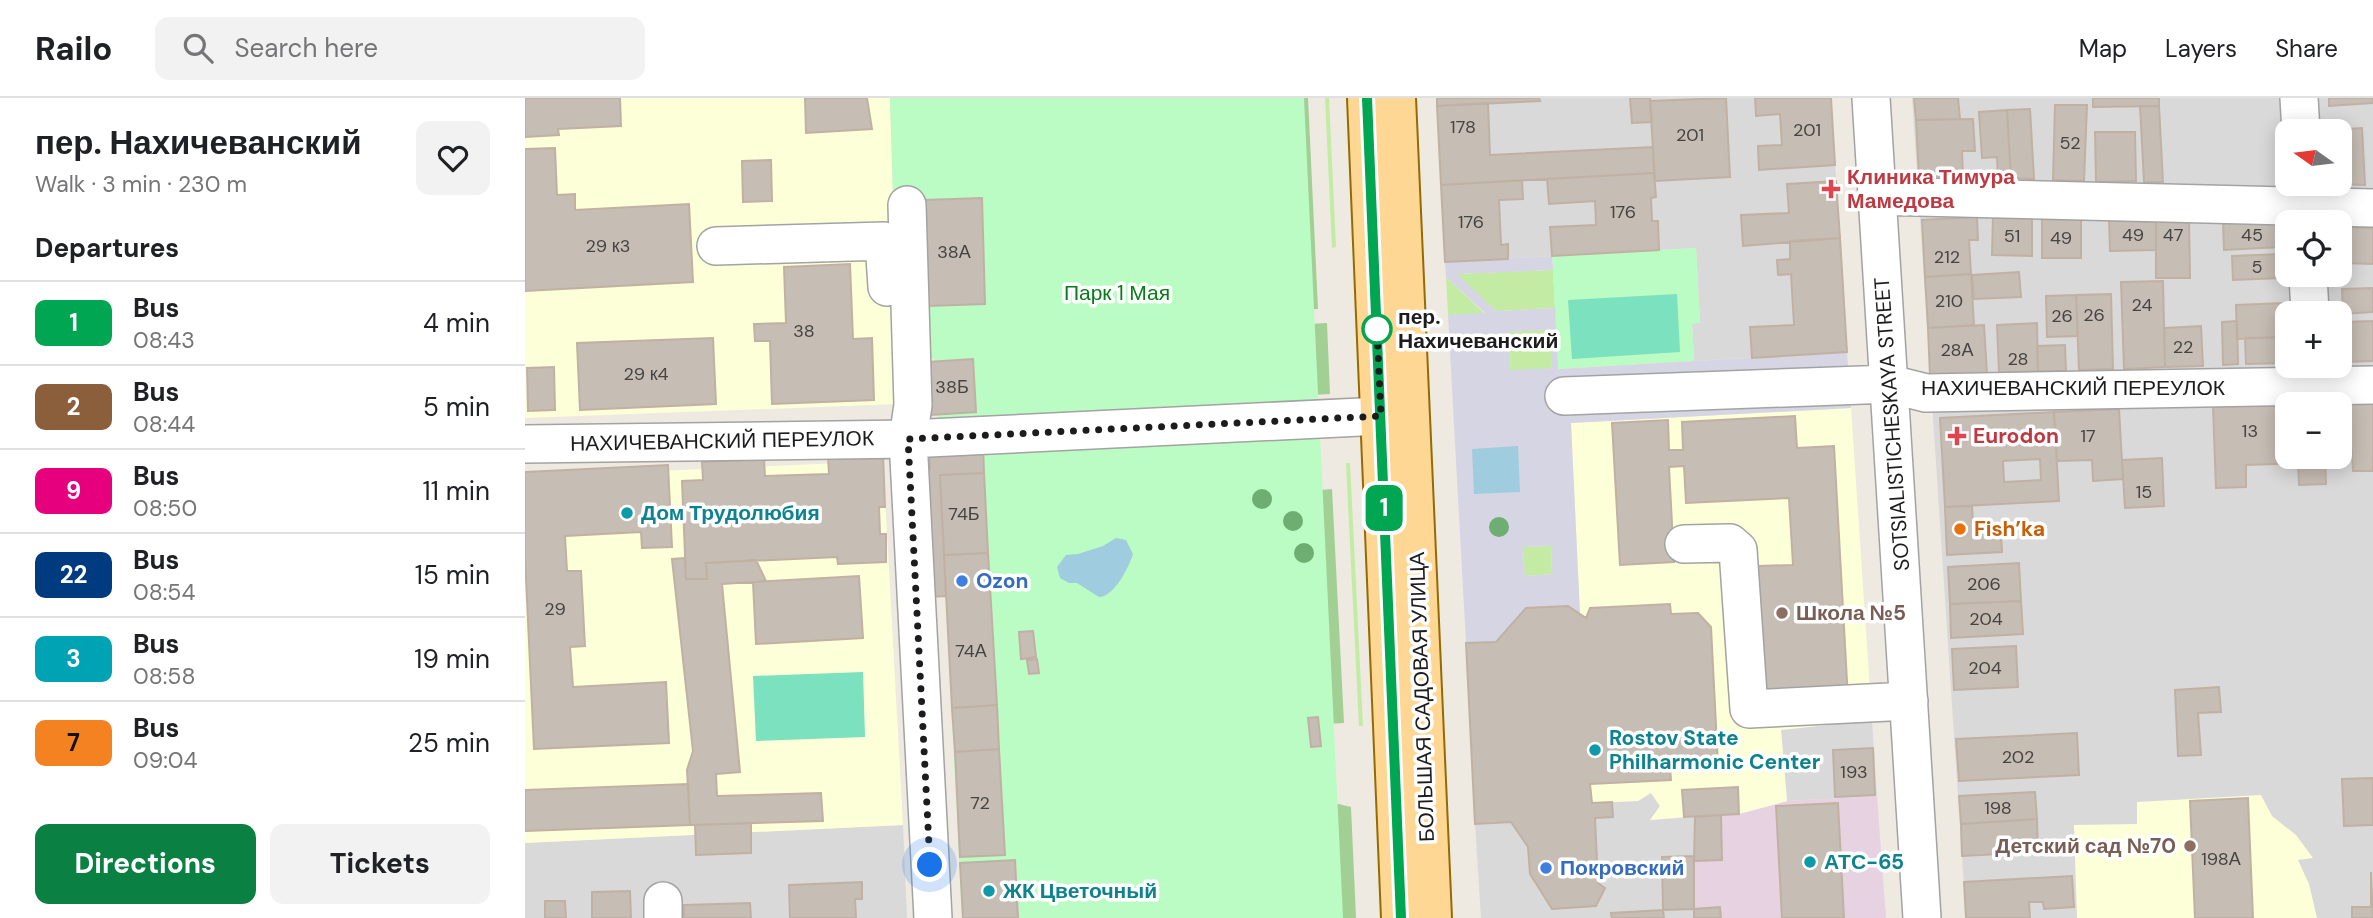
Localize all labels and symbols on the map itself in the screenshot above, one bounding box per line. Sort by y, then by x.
house number: 178 [1450,115,1476,139]
house number: 201 [1793,118,1821,142]
north arrow [2275,119,2352,196]
house number: 201 [1676,123,1704,147]
house number: 52 [2059,131,2081,155]
place label: Клиника Тимура Мамедова [1847,163,2015,215]
marker: Клиника Тимура Мамедова [1821,179,1841,199]
house number: 176 [1610,200,1636,224]
house number: 176 [1458,210,1484,234]
house number: 49 [2122,223,2144,247]
house number: 47 [2163,223,2183,247]
house number: 45 [2241,223,2263,247]
house number: 51 [2004,224,2020,248]
house number: 49 [2050,226,2072,250]
house number: 29 к3 [586,234,630,258]
house number: 38А [937,240,971,264]
house number: 212 [1934,245,1960,269]
house number: 5 [2252,255,2262,279]
street label: SOTSIALISTICHESKAYA STREET [1868,276,1916,572]
park label: Парк 1 Мая [1064,279,1170,307]
house number: 210 [1935,289,1963,313]
house number: 24 [2132,293,2153,317]
place label: пер. Нахичеванский [1398,303,1558,355]
house number: 26 [2083,303,2105,327]
house number: 26 [2051,304,2073,328]
marker: пер. Нахичеванский [1362,314,1392,344]
house number: 38 [793,319,815,343]
house number: 22 [2173,335,2193,359]
house number: 28А [1940,338,1974,362]
house number: 28 [2007,347,2029,371]
house number: 29 к4 [623,362,669,386]
street label: НАХИЧЕВАНСКИЙ ПЕРЕУЛОК [1921,374,2226,402]
house number: 38Б [935,375,969,399]
house number: 13 [2242,419,2258,443]
place label: Eurodon [1973,422,2059,450]
street label: НАХИЧЕВАНСКИЙ ПЕРЕУЛОК [570,424,875,458]
house number: 17 [2080,424,2096,448]
marker: Eurodon [1947,426,1967,446]
house number: 15 [2136,480,2152,504]
line badge: 1 [1361,485,1407,531]
place label: Дом Трудолюбия [641,499,820,527]
house number: 74Б [948,502,980,526]
marker: Дом Трудолюбия [619,505,635,521]
place label: Fish’ka [1974,515,2045,543]
marker: Fish’ka [1952,521,1968,537]
street label: БОЛЬШАЯ САДОВАЯ УЛИЦА [1403,551,1441,843]
place label: Ozon [976,567,1029,595]
house number: 206 [1967,572,2001,596]
marker: Ozon [954,573,970,589]
house number: 29 [544,597,566,621]
place label: Школа №5 [1796,599,1906,627]
marker: Школа №5 [1774,605,1790,621]
house number: 204 [1969,607,2003,631]
house number: 74А [955,639,987,663]
house number: 204 [1968,656,2002,680]
place label: Rostov State Philharmonic Center [1609,724,1821,776]
marker: Rostov State Philharmonic Center [1587,742,1603,758]
house number: 202 [2002,745,2034,769]
house number: 193 [1840,760,1868,784]
house number: 72 [970,791,990,815]
house number: 198 [1984,796,2012,820]
place label: Детский сад №70 [1995,832,2176,860]
marker: Детский сад №70 [2182,838,2198,854]
your location [912,847,947,882]
house number: 198А [2201,847,2241,871]
place label: АТС-65 [1824,848,1904,876]
place label: Покровский [1560,854,1684,882]
marker: АТС-65 [1802,854,1818,870]
marker: Покровский [1538,860,1554,876]
place label: ЖК Цветочный [1002,877,1157,905]
marker: ЖК Цветочный [981,883,997,899]

